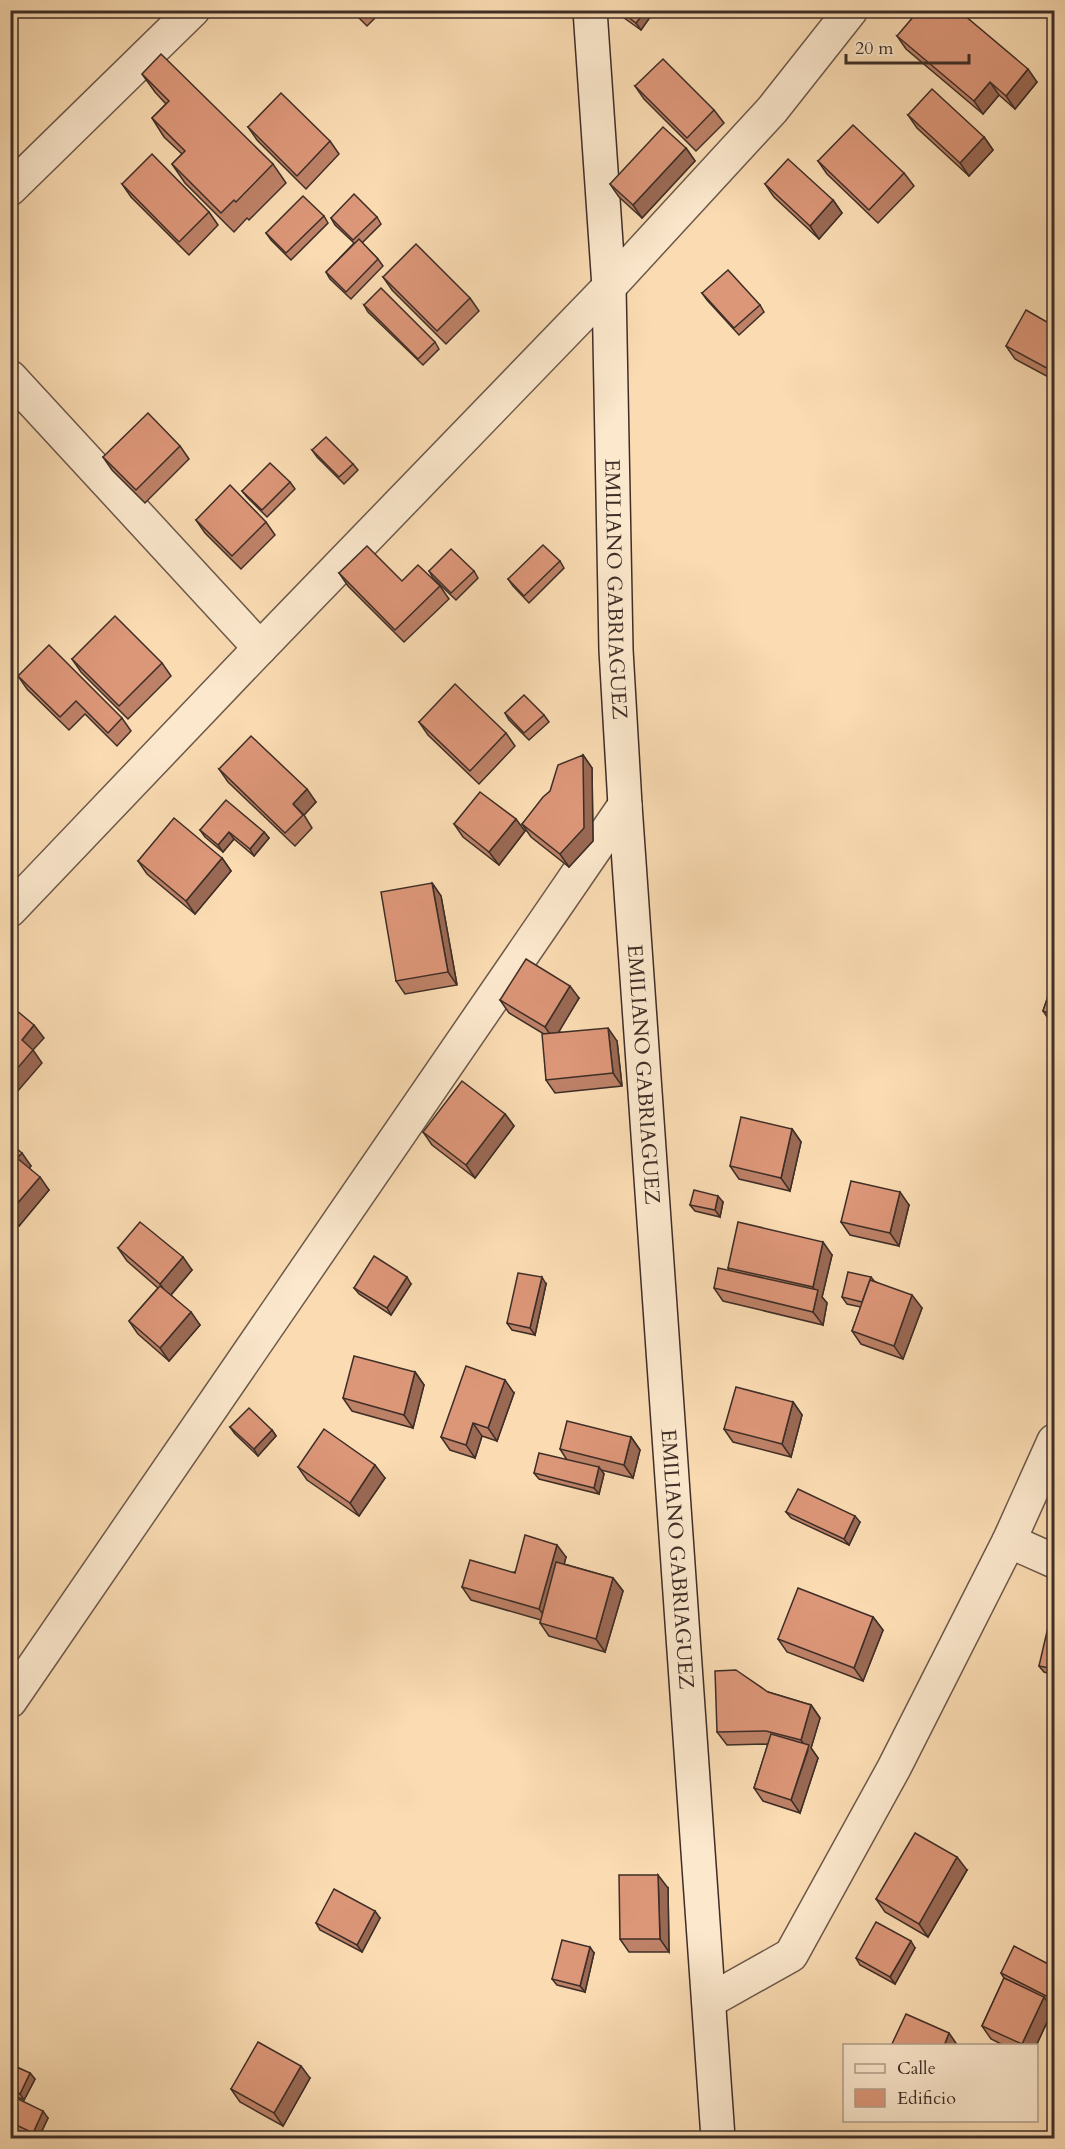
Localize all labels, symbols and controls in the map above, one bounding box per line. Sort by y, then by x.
scale bar [846,27,969,65]
text: 20 m [855,36,894,61]
street label: EMILIANO GABRIAGUEZ [598,459,635,720]
street label: EMILIANO GABRIAGUEZ [620,943,667,1205]
street label: EMILIANO GABRIAGUEZ [654,1428,701,1690]
legend [843,2044,1038,2122]
text: Calle [897,2056,936,2081]
text: Edificio [897,2086,956,2111]

